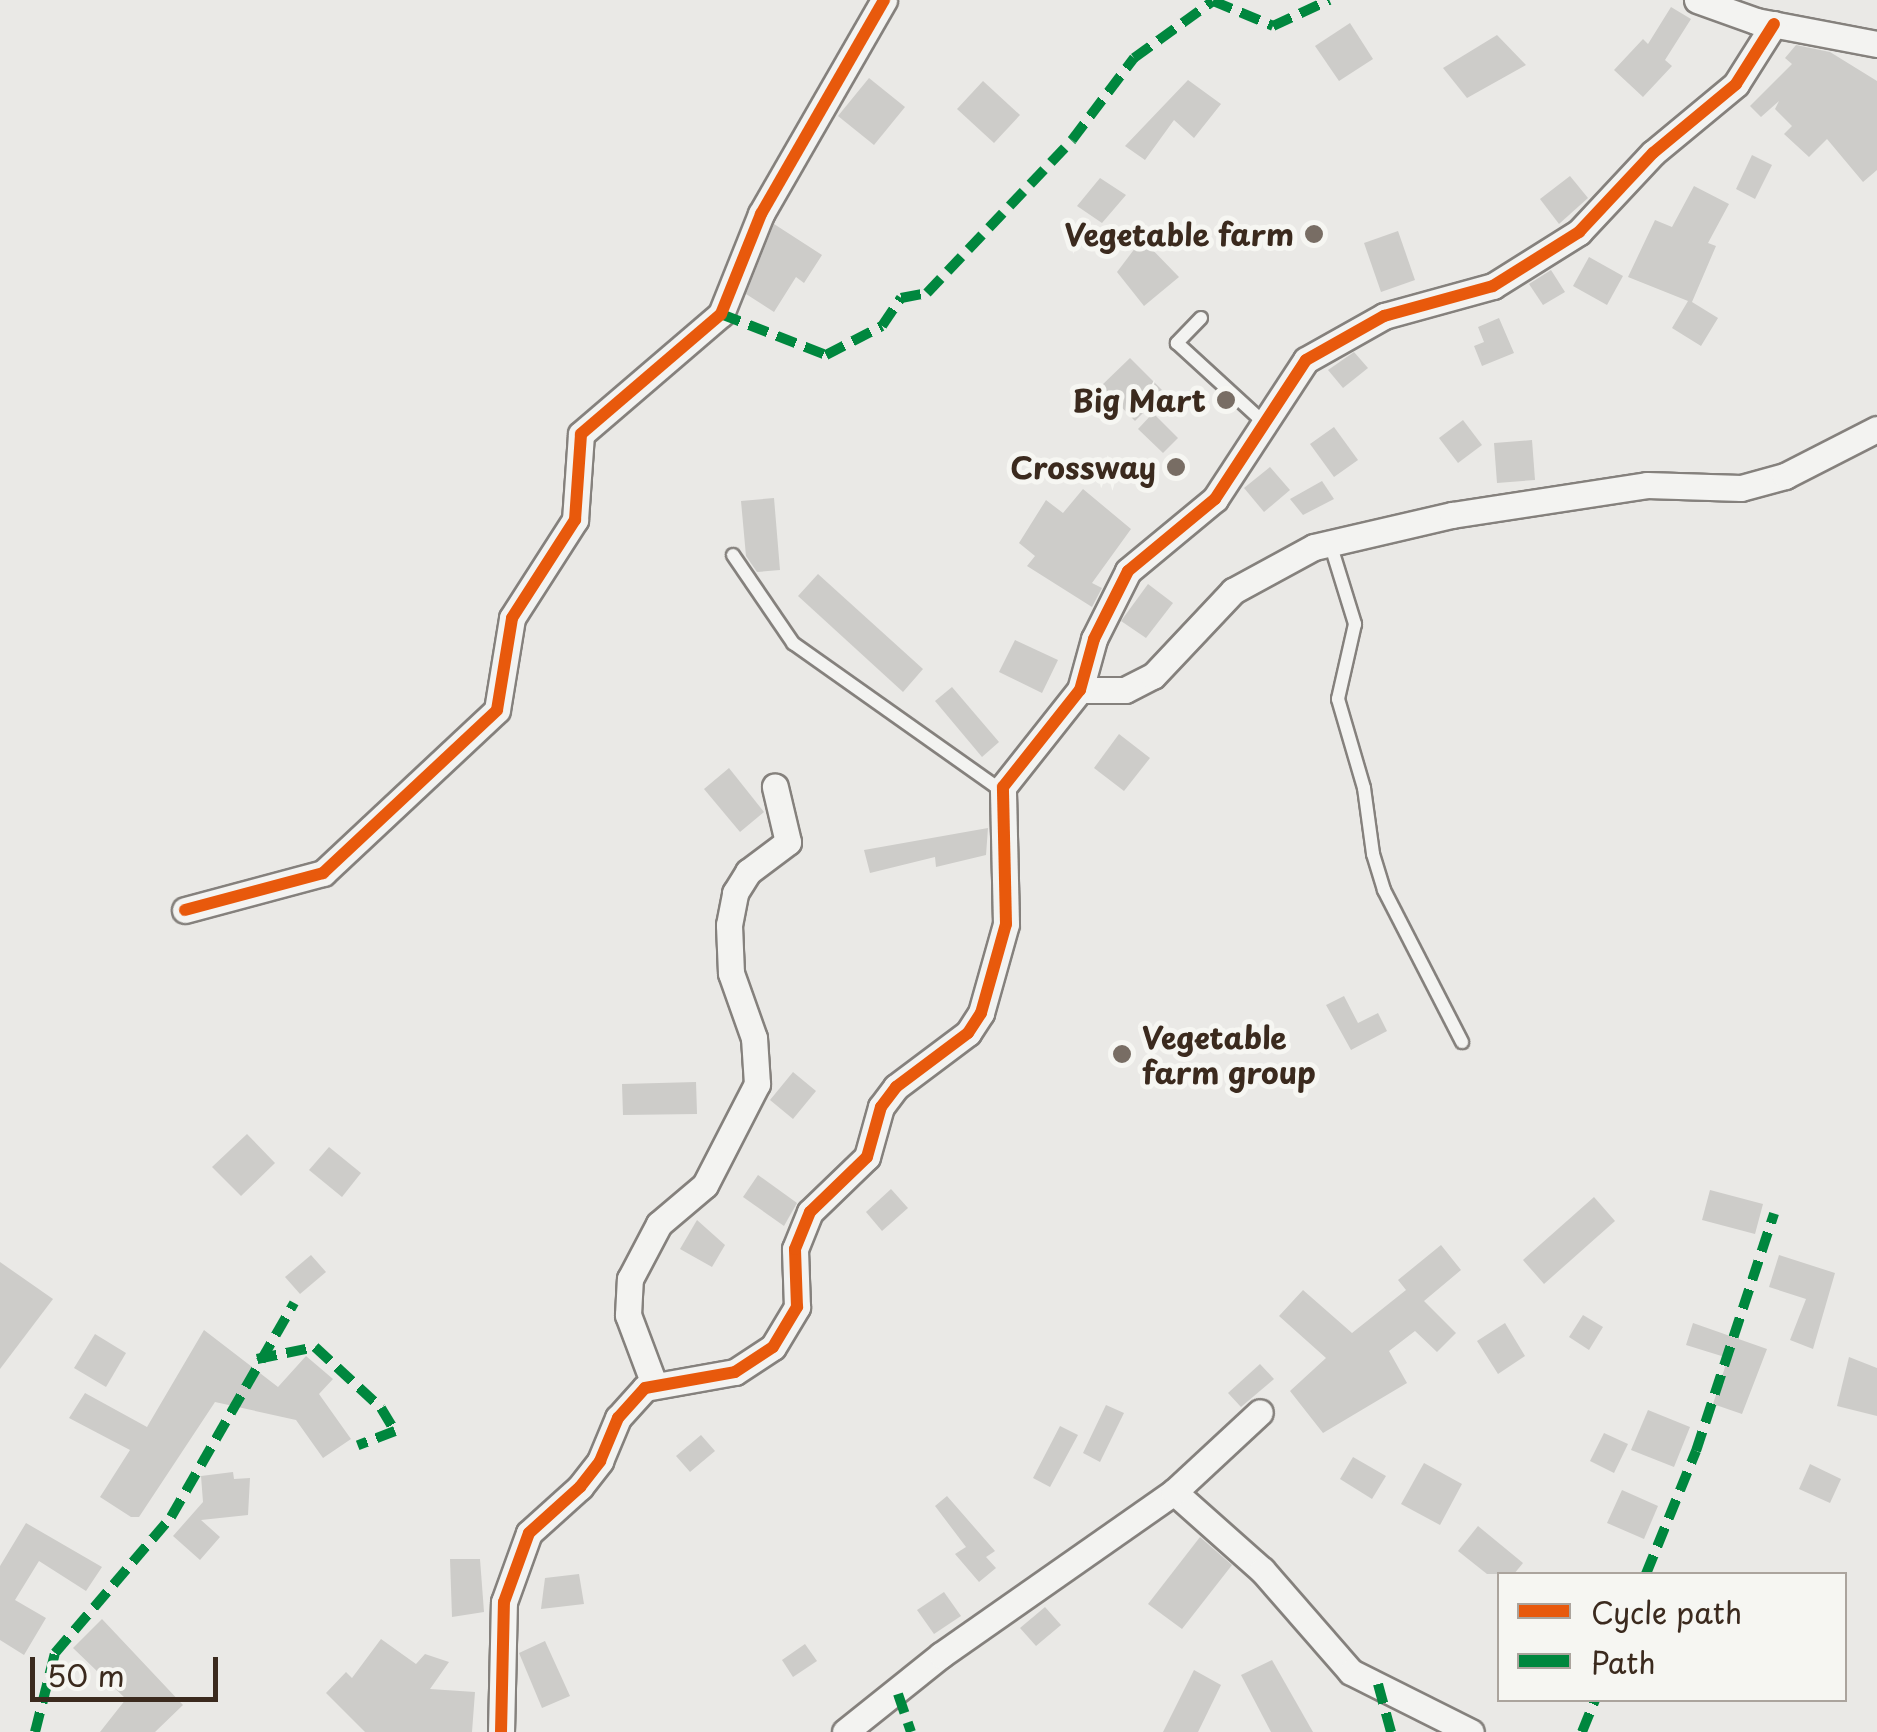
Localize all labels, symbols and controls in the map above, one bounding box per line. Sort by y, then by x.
place label: Vegetable farm [1064,216,1294,252]
marker: Vegetable farm [1303,223,1325,245]
place label: Big Mart [1071,382,1206,418]
marker: Big Mart [1215,389,1237,411]
place label: Crossway [1010,449,1156,485]
marker: Crossway [1165,456,1187,478]
place label: Vegetable farm group [1142,1019,1316,1090]
marker: Vegetable farm group [1111,1043,1133,1065]
legend [1497,1572,1847,1702]
text: Cycle path [1591,1589,1742,1634]
scale bar [35,1637,222,1699]
text: Path [1591,1639,1656,1684]
text: 50 m [47,1652,125,1697]

